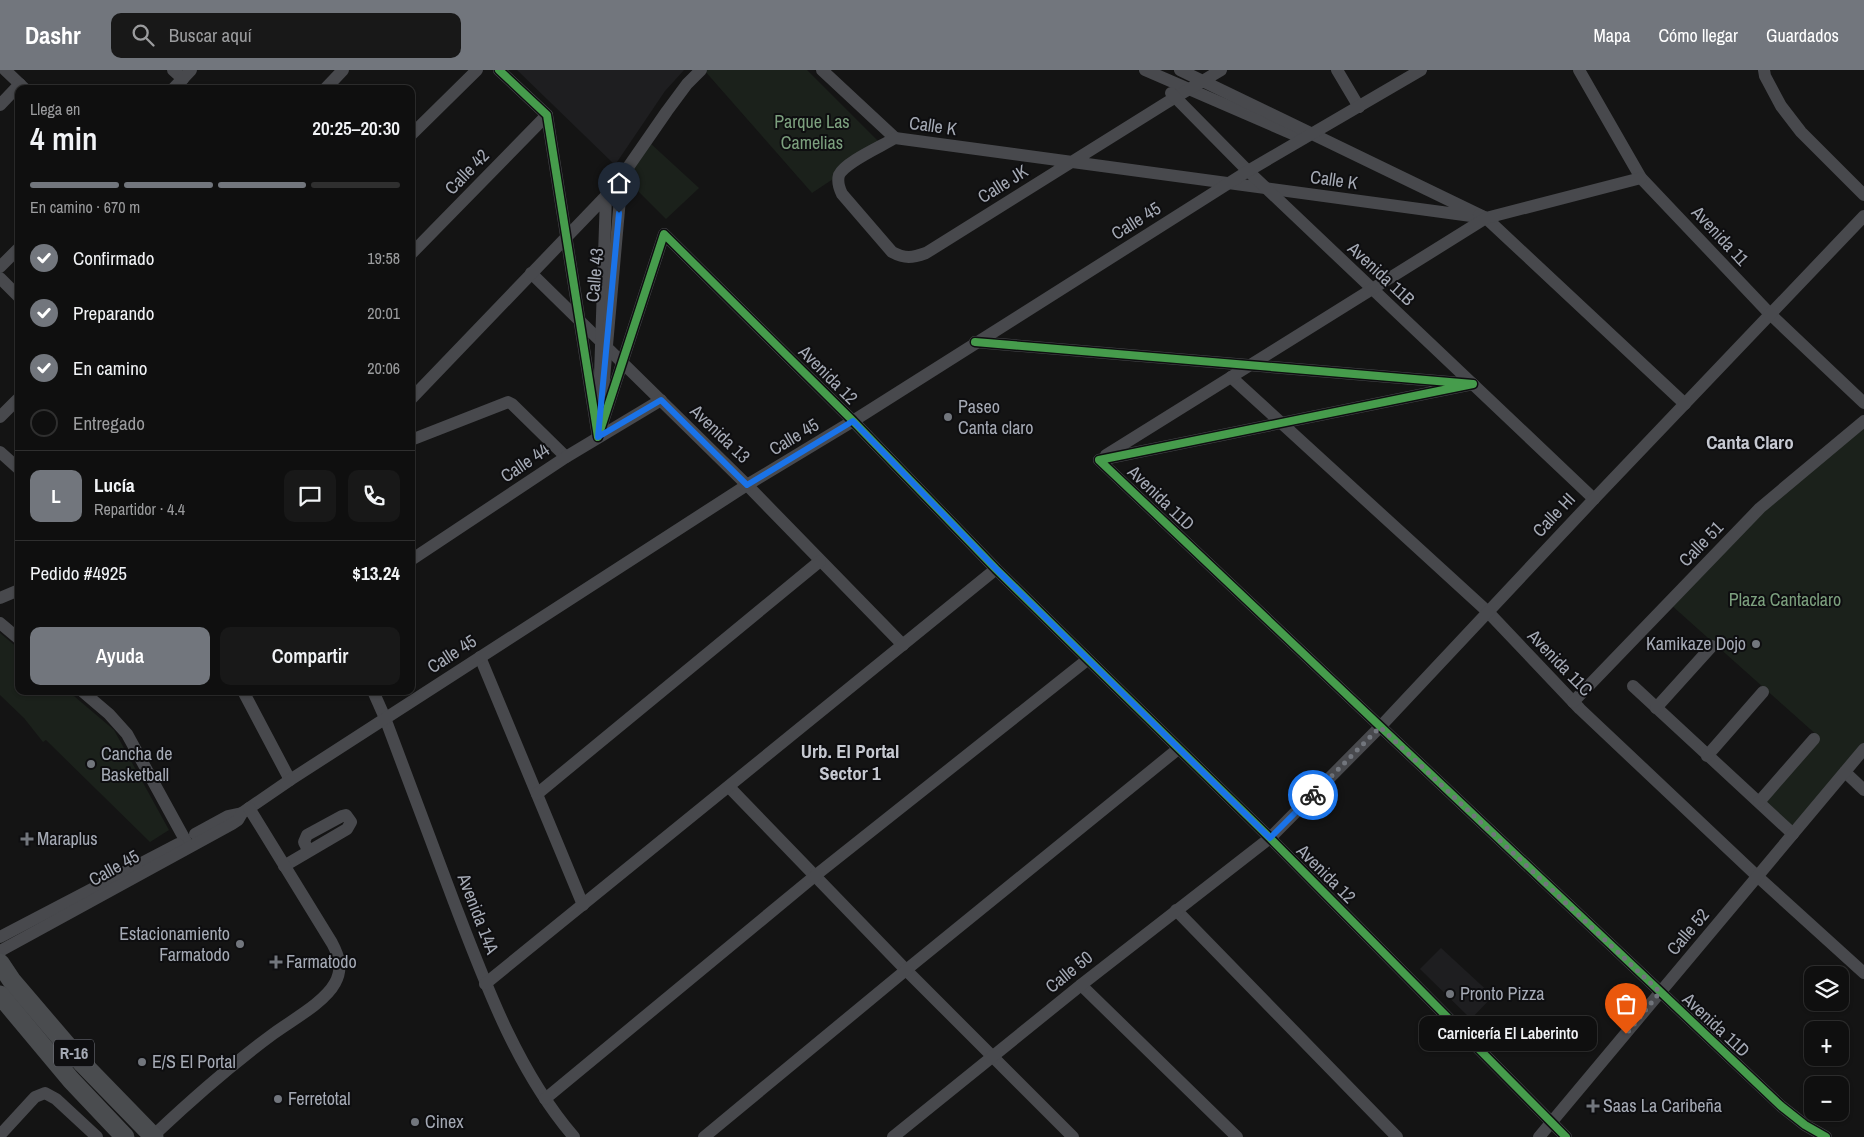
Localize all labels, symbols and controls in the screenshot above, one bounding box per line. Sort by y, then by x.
search box [111,13,461,58]
text: Dashr [25,19,81,51]
icon: search [129,21,157,49]
text: Buscar aquí [169,22,252,48]
text: Mapa [1593,23,1630,48]
text: Cómo llegar [1658,23,1738,48]
text: Guardados [1766,23,1839,48]
text: Llega en [30,98,80,120]
park label: Parque Las Camelias [774,109,850,155]
street label: Calle K [908,110,959,141]
text: 20:25–20:30 [312,115,400,141]
text: 4 min [30,117,98,160]
street label: Calle 42 [439,143,494,200]
street label: Calle JK [973,158,1033,209]
pin [598,162,640,213]
street label: Calle K [1309,164,1360,195]
icon: home [605,169,633,197]
text: En camino · 670 m [30,196,140,218]
street label: Calle 45 [1106,196,1165,246]
street label: Avenida 11 [1686,200,1755,272]
street label: Avenida 11B [1342,235,1420,311]
icon: check [30,244,58,272]
text: Confirmado [73,245,154,271]
text: 19:58 [367,247,400,269]
street label: Calle 43 [580,247,609,303]
icon: check [30,299,58,327]
text: Preparando [73,300,154,326]
text: 20:01 [367,302,400,324]
street label: Avenida 12 [792,339,864,410]
icon: check [30,354,58,382]
text: En camino [73,355,147,381]
text: 20:06 [367,357,400,379]
place label: Paseo Canta claro [958,394,1033,440]
street label: Avenida 13 [684,398,756,468]
text: Entregado [73,410,145,436]
marker: Paseo Canta claro [942,411,954,423]
street label: Calle 45 [764,412,823,461]
district label: Canta Claro [1706,429,1794,455]
street label: Calle 44 [495,437,554,488]
street label: Avenida 11D [1122,459,1200,536]
button: chat [284,470,336,522]
button: phone [348,470,400,522]
text: Lucía [94,472,135,498]
text: L [51,483,61,509]
street label: Calle HI [1527,487,1581,542]
text: Repartidor · 4.4 [94,498,185,520]
street label: Calle 51 [1673,515,1729,572]
text: Pedido #4925 [30,560,127,586]
text: $13.24 [352,560,400,586]
park label: Plaza Cantaclaro [1729,587,1841,612]
street label: Avenida 11C [1521,623,1599,702]
button: Ayuda [30,627,210,685]
button: Compartir [220,627,400,685]
street label: Calle 45 [422,628,481,679]
place label: Kamikaze Dojo [1646,631,1746,656]
marker: Kamikaze Dojo [1750,638,1762,650]
district label: Urb. El Portal Sector 1 [801,738,899,786]
place label: Cancha de Basketball [101,741,172,787]
marker: Cancha de Basketball [85,758,97,770]
courier [1288,770,1338,820]
icon: bike [1299,781,1327,809]
place label: Maraplus [37,826,98,851]
marker: Maraplus [21,833,33,845]
street label: Avenida 12 [1290,838,1362,909]
street label: Calle 45 [84,844,144,892]
street label: Avenida 14A [451,869,505,958]
street label: Calle 52 [1661,903,1715,960]
place label: Estacionamiento Farmatodo [119,921,230,967]
marker: Estacionamiento Farmatodo [234,938,246,950]
street label: Calle 50 [1040,945,1098,998]
place label: Farmatodo [286,949,357,974]
marker: Farmatodo [270,956,282,968]
map controls [1804,966,1849,1121]
button: layers [1804,966,1849,1011]
place label: Pronto Pizza [1460,981,1545,1006]
pin [1605,983,1647,1034]
street label: Avenida 11D [1676,986,1756,1062]
marker: Pronto Pizza [1444,988,1456,1000]
icon: bag [1612,990,1640,1018]
callout: Carnicería El Laberinto [1418,1016,1596,1052]
button: + [1804,1021,1849,1066]
text: Carnicería El Laberinto [1438,1022,1578,1044]
road number: R-16 [54,1040,94,1066]
place label: E/S El Portal [152,1049,236,1074]
marker: E/S El Portal [136,1056,148,1068]
button: − [1804,1076,1849,1121]
place label: Ferretotal [288,1086,350,1111]
marker: Ferretotal [272,1093,284,1105]
place label: Saas La Caribeña [1603,1093,1722,1118]
marker: Saas La Caribeña [1587,1100,1599,1112]
place label: Cinex [425,1109,464,1134]
marker: Cinex [409,1116,421,1128]

